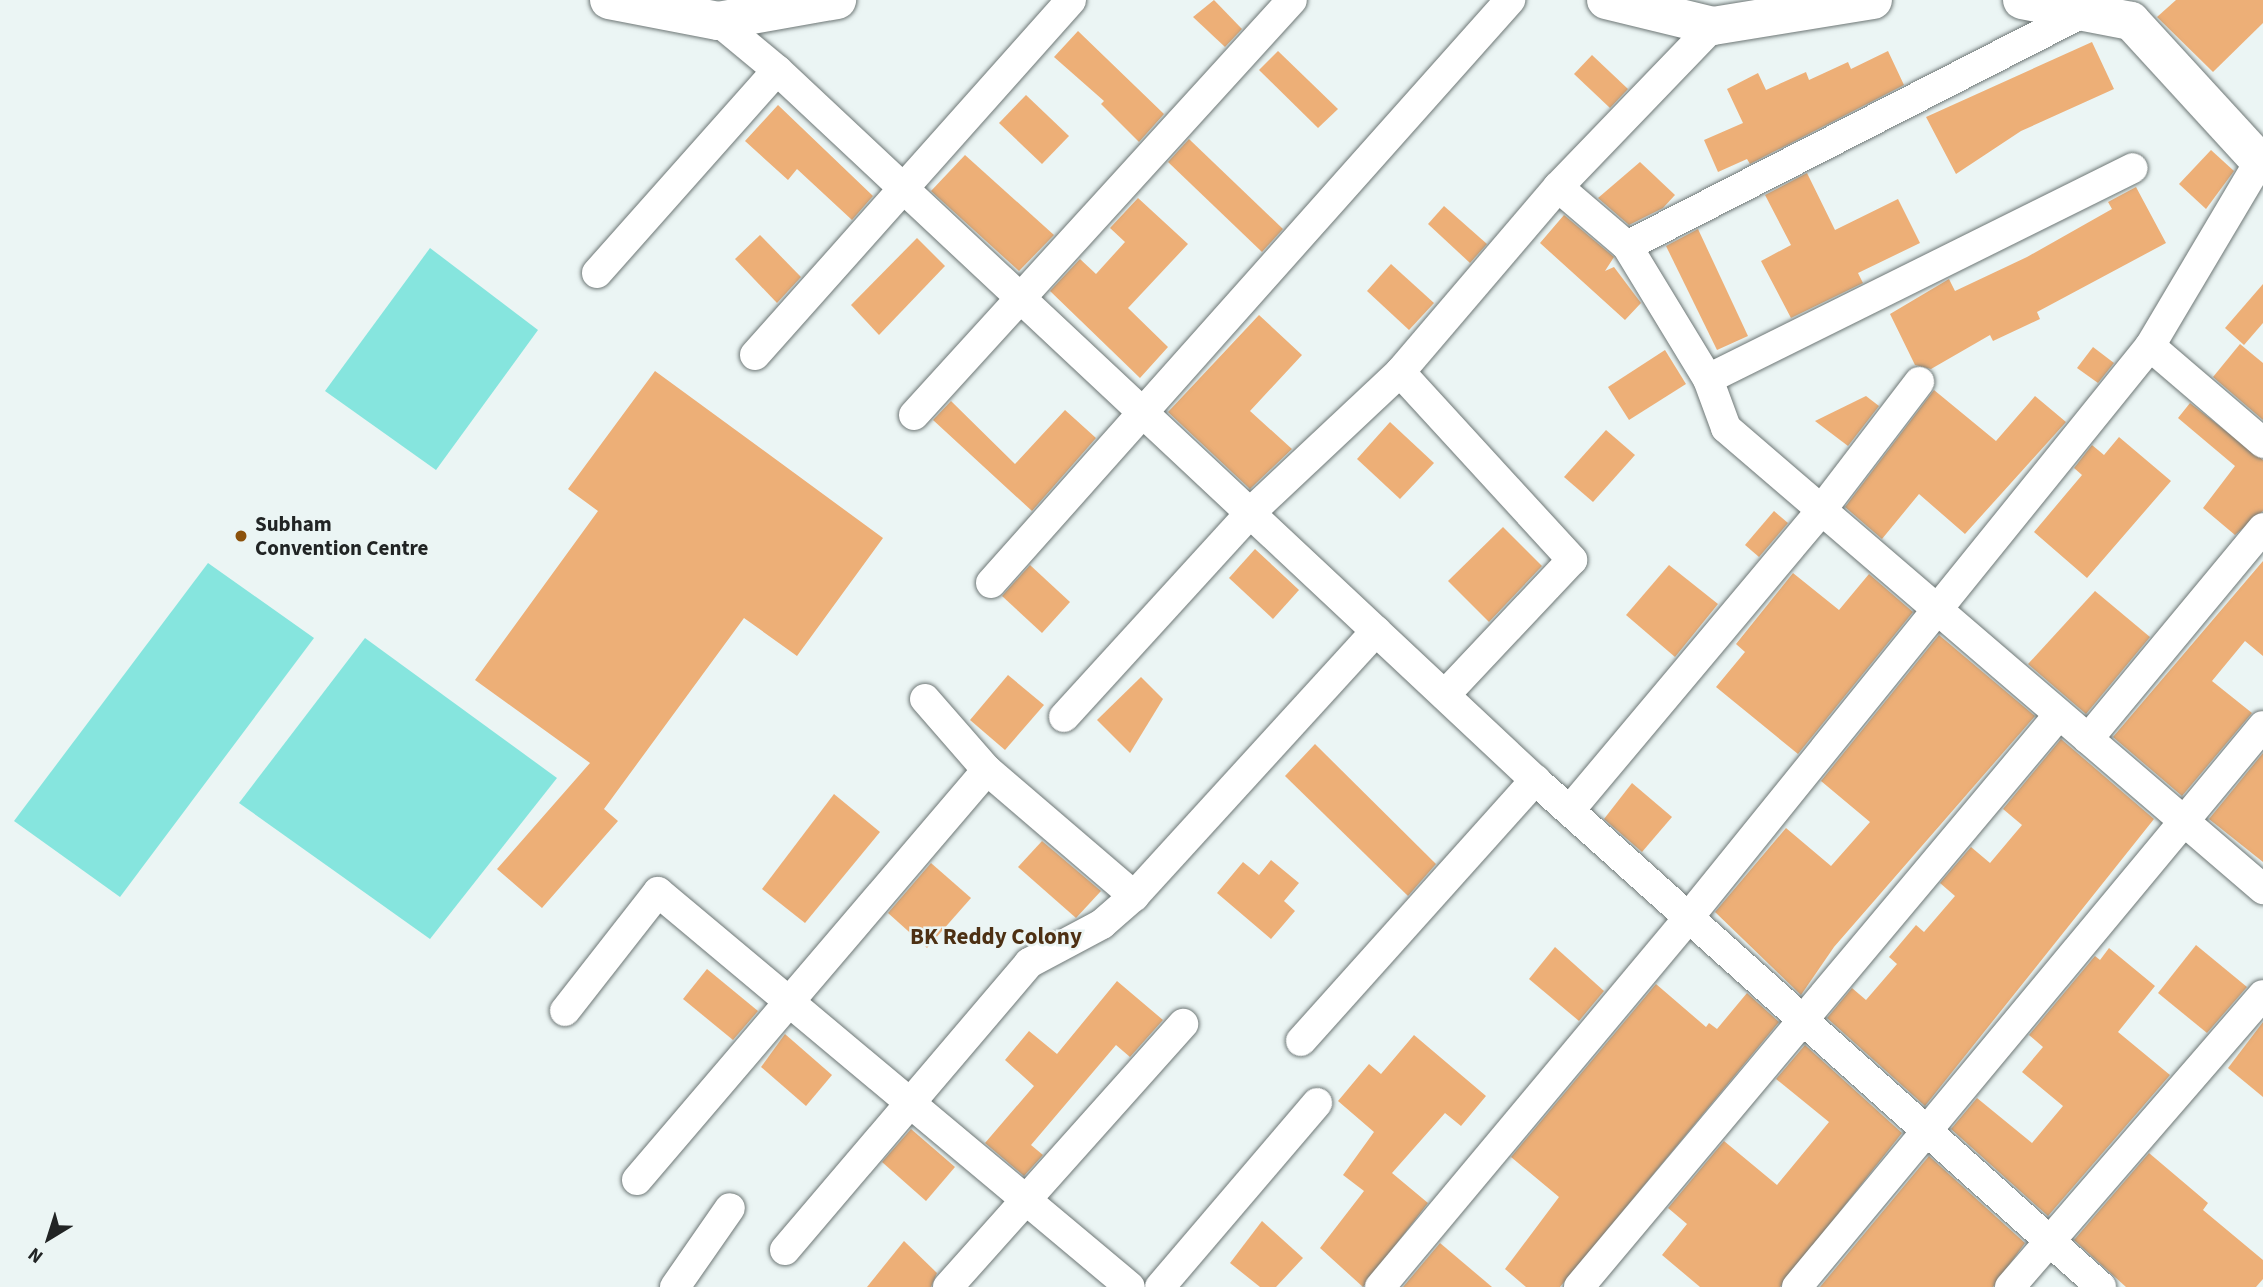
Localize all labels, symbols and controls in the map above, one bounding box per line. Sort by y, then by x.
place label: Subham Convention Centre [255,511,428,561]
marker: Subham Convention Centre [233,528,249,544]
district label: BK Reddy Colony [910,923,1082,951]
north arrow [14,1203,84,1273]
text: N [22,1240,49,1269]

